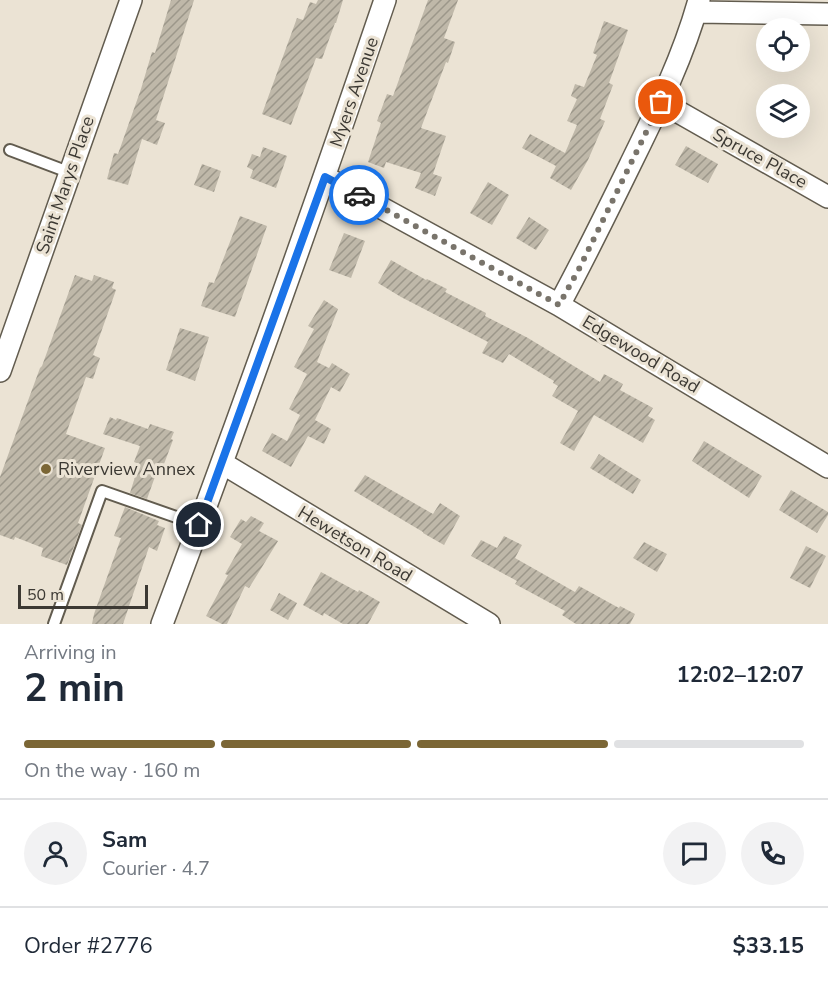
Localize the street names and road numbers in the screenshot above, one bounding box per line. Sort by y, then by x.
street label: Myers Avenue [324,34,384,150]
street label: Saint Marys Place [30,113,100,257]
street label: Spruce Place [708,122,812,194]
street label: Edgewood Road [578,309,704,399]
street label: Hewetson Road [293,500,417,588]

